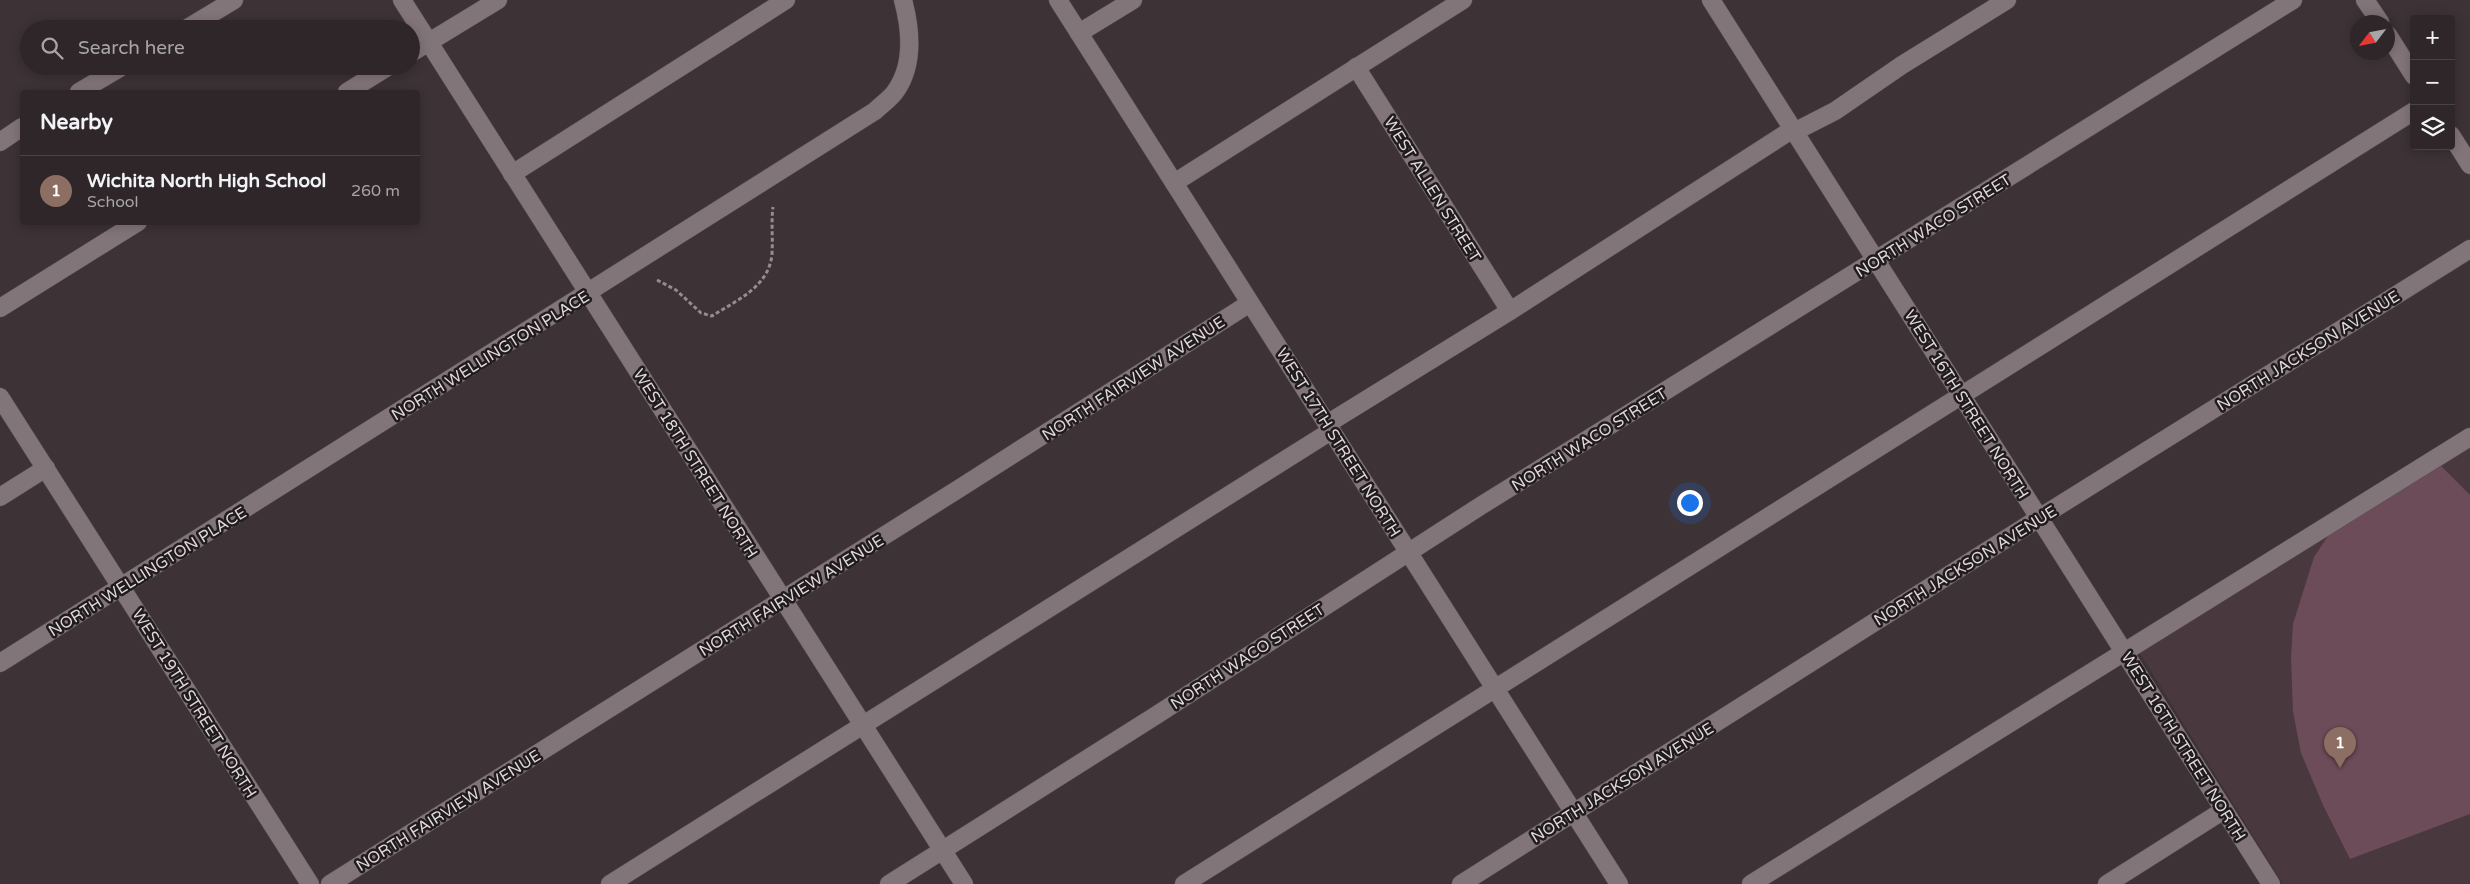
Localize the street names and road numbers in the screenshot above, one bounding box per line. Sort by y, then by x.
street label: WEST ALLEN STREET [1379,113,1485,266]
street label: NORTH WACO STREET [1852,170,2015,282]
street label: NORTH JACKSON AVENUE [2213,286,2404,415]
street label: NORTH WELLINGTON PLACE [388,287,593,425]
street label: WEST 16TH STREET NORTH [1900,306,2033,503]
street label: NORTH FAIRVIEW AVENUE [1038,312,1229,445]
street label: WEST 17TH STREET NORTH [1272,344,1405,541]
street label: WEST 18TH STREET NORTH [629,365,762,562]
street label: NORTH WACO STREET [1508,384,1671,496]
street label: NORTH JACKSON AVENUE [1870,501,2061,630]
street label: NORTH WELLINGTON PLACE [45,503,250,641]
street label: NORTH FAIRVIEW AVENUE [696,531,888,661]
street label: NORTH WACO STREET [1167,599,1329,714]
street label: WEST 19TH STREET NORTH [128,605,261,802]
street label: WEST 16TH STREET NORTH [2117,648,2250,845]
street label: NORTH JACKSON AVENUE [1527,718,1718,847]
street label: NORTH FAIRVIEW AVENUE [353,746,545,876]

